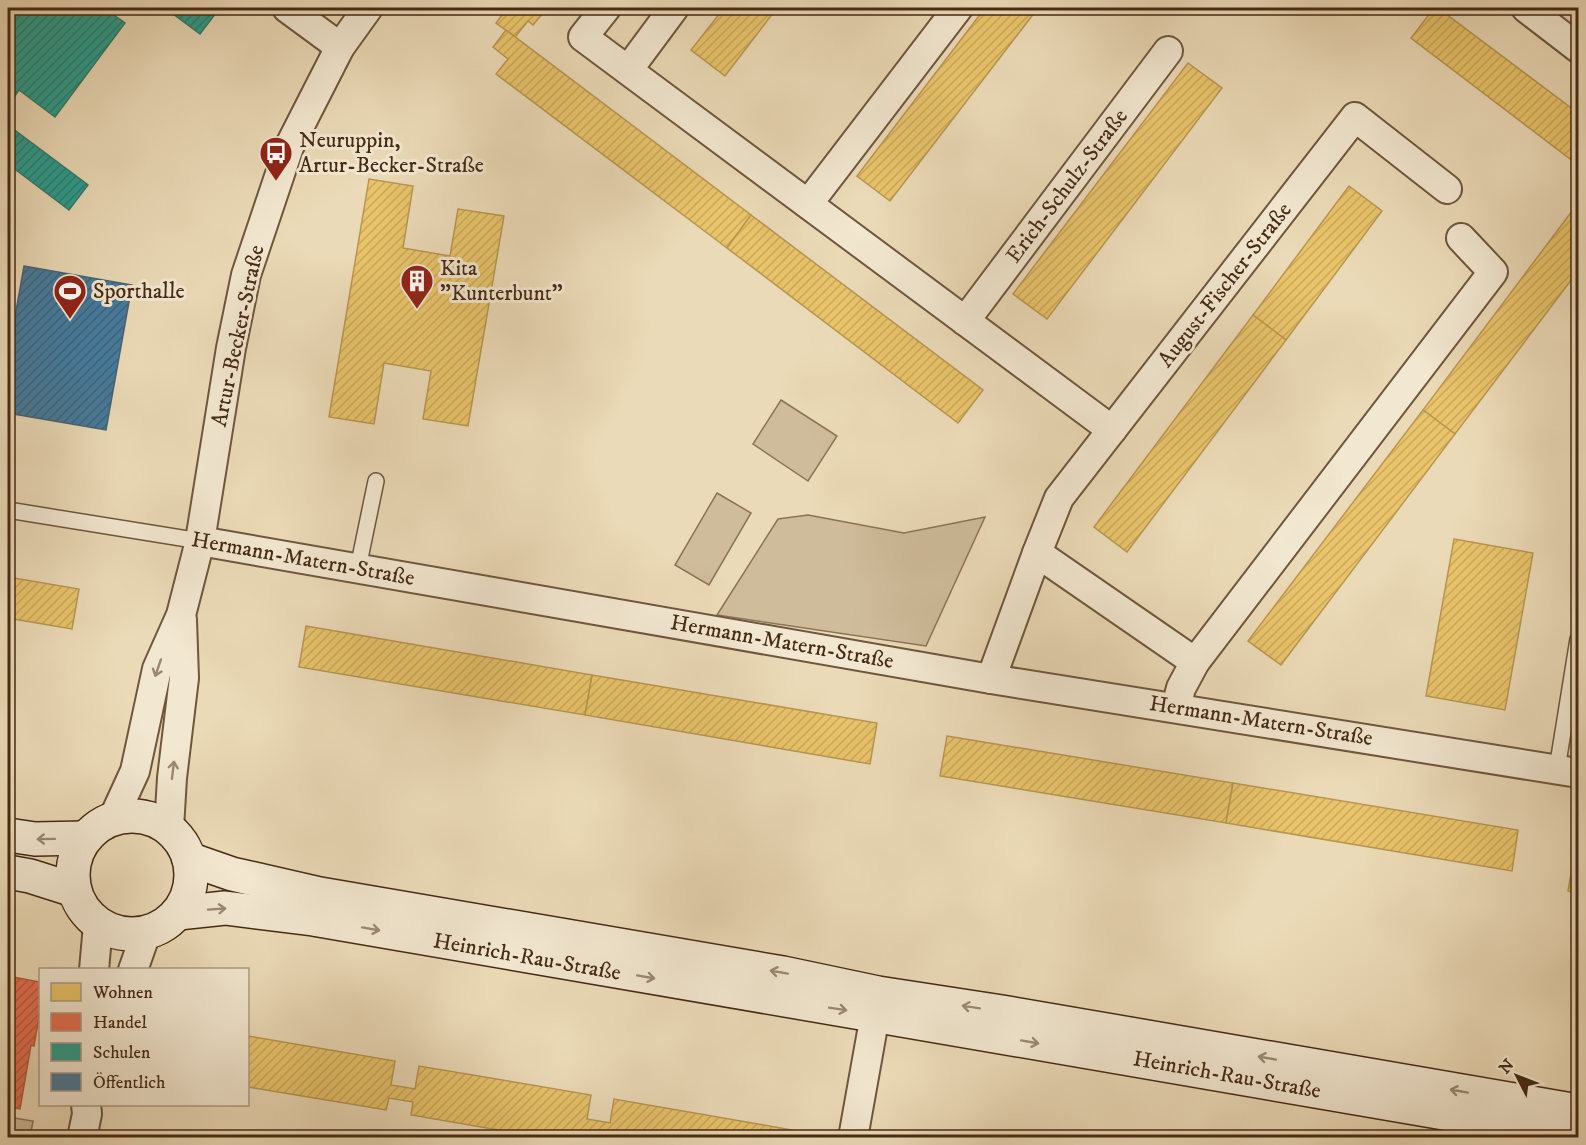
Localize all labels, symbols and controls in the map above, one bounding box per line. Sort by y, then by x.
street label: Erich-Schulz-Straße [1000,104,1134,268]
place label: Neuruppin, Artur-Becker-Straße [299,127,484,179]
bus stop icon: Neuruppin, Artur-Becker-Straße [258,135,294,182]
street label: August-Fischer-Straße [1152,197,1298,373]
street label: Artur-Becker-Straße [206,243,270,429]
place label: Kita "Kunterbunt" [440,255,563,307]
building icon: Kita "Kunterbunt" [399,263,435,310]
sports icon: Sporthalle [52,273,88,320]
place label: Sporthalle [93,278,185,305]
street label: Hermann-Matern-Straße [189,526,417,592]
street label: Hermann-Matern-Straße [668,609,896,675]
one-way arrow [152,658,163,677]
street label: Hermann-Matern-Straße [1147,690,1375,752]
one-way arrow [167,760,178,780]
one-way arrow [37,833,57,844]
one-way arrow [207,904,227,915]
one-way arrow [361,924,380,935]
street label: Heinrich-Rau-Straße [431,927,623,987]
one-way arrow [770,967,789,978]
legend [39,968,249,1106]
one-way arrow [635,972,655,983]
text: Wohnen [92,982,154,1004]
one-way arrow [961,1001,981,1012]
one-way arrow [828,1004,848,1015]
text: Handel [93,1012,148,1034]
one-way arrow [1020,1036,1040,1047]
text: Schulen [93,1042,151,1064]
street label: Heinrich-Rau-Straße [1131,1045,1323,1105]
north arrow [1487,1046,1547,1106]
one-way arrow [1257,1052,1277,1063]
text: N [1495,1055,1518,1078]
text: Öffentlich [93,1072,166,1094]
one-way arrow [1449,1085,1469,1096]

